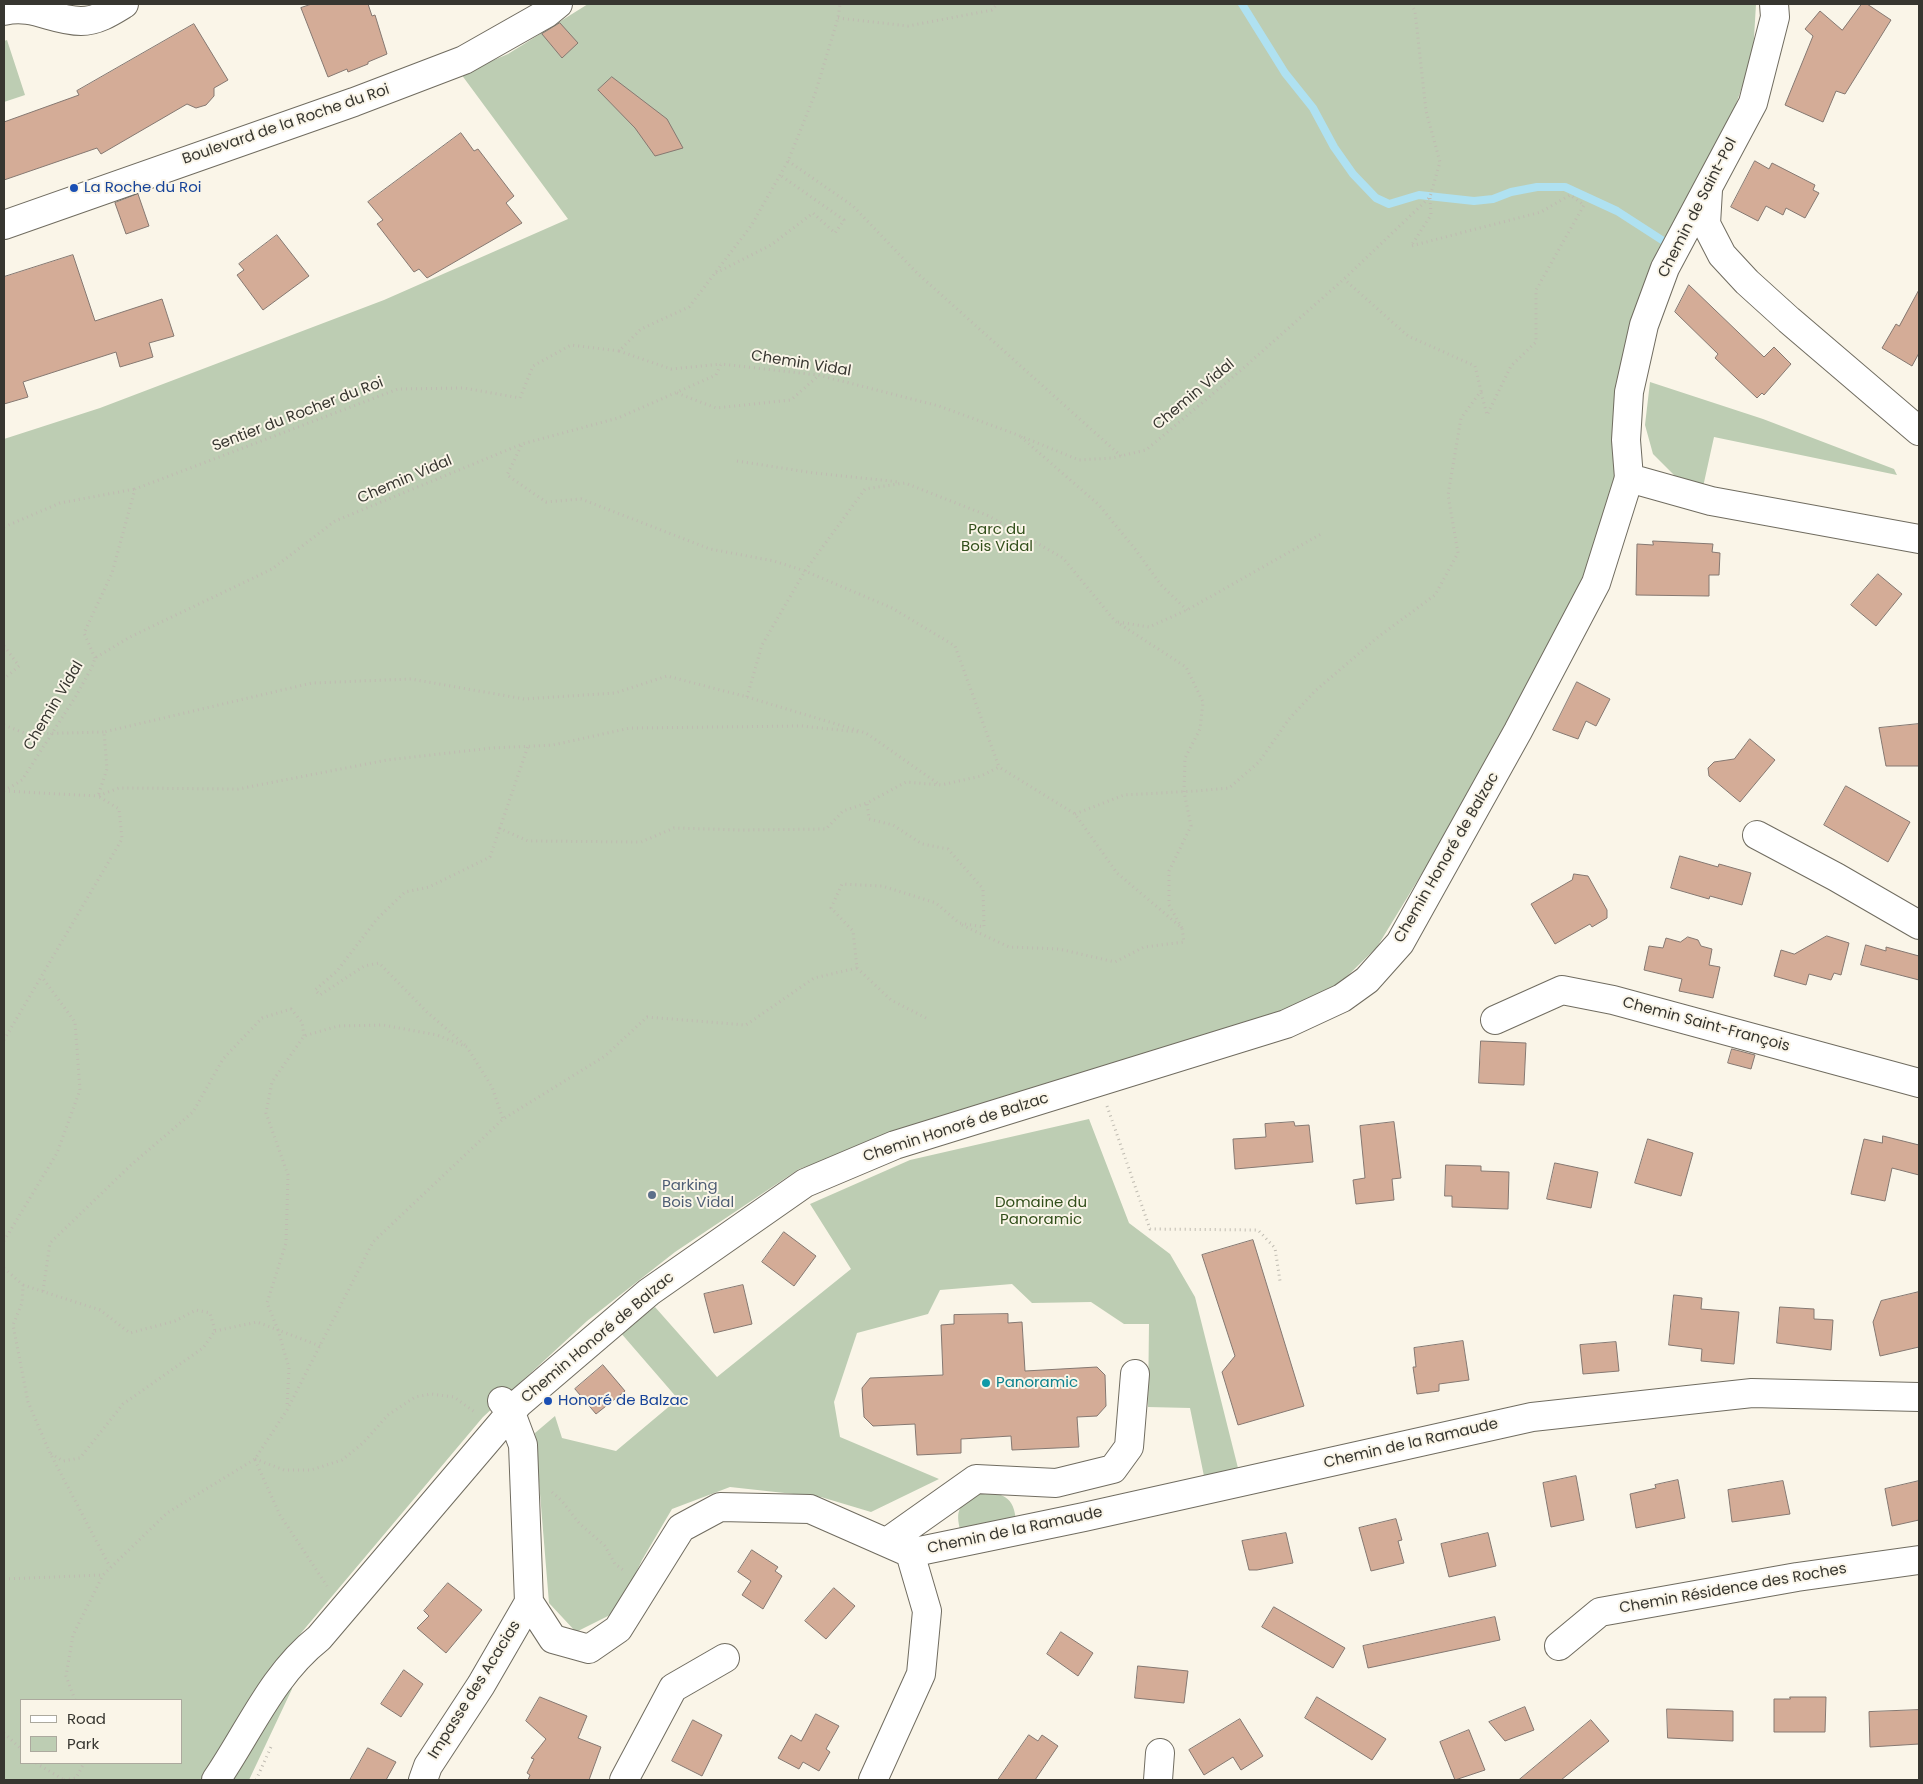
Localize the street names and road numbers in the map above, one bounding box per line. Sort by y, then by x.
street label: Boulevard de la Roche du Roi [180,81,392,169]
street label: Chemin de Saint-Pol [1655,135,1741,281]
street label: Chemin Vidal [750,347,852,381]
street label: Chemin Vidal [1150,356,1238,434]
street label: Sentier du Rocher du Roi [210,374,386,456]
street label: Chemin Vidal [355,452,455,508]
street label: Chemin Vidal [20,658,88,754]
street label: Chemin Honoré de Balzac [1391,770,1503,946]
street label: Chemin Saint-François [1620,994,1792,1056]
street label: Chemin Honoré de Balzac [861,1089,1051,1167]
street label: Chemin Honoré de Balzac [518,1269,678,1407]
street label: Chemin de la Ramaude [1322,1415,1500,1473]
street label: Chemin de la Ramaude [926,1504,1104,1558]
street label: Chemin Résidence des Roches [1618,1560,1848,1618]
street label: Impasse des Acacias [425,1617,525,1763]

